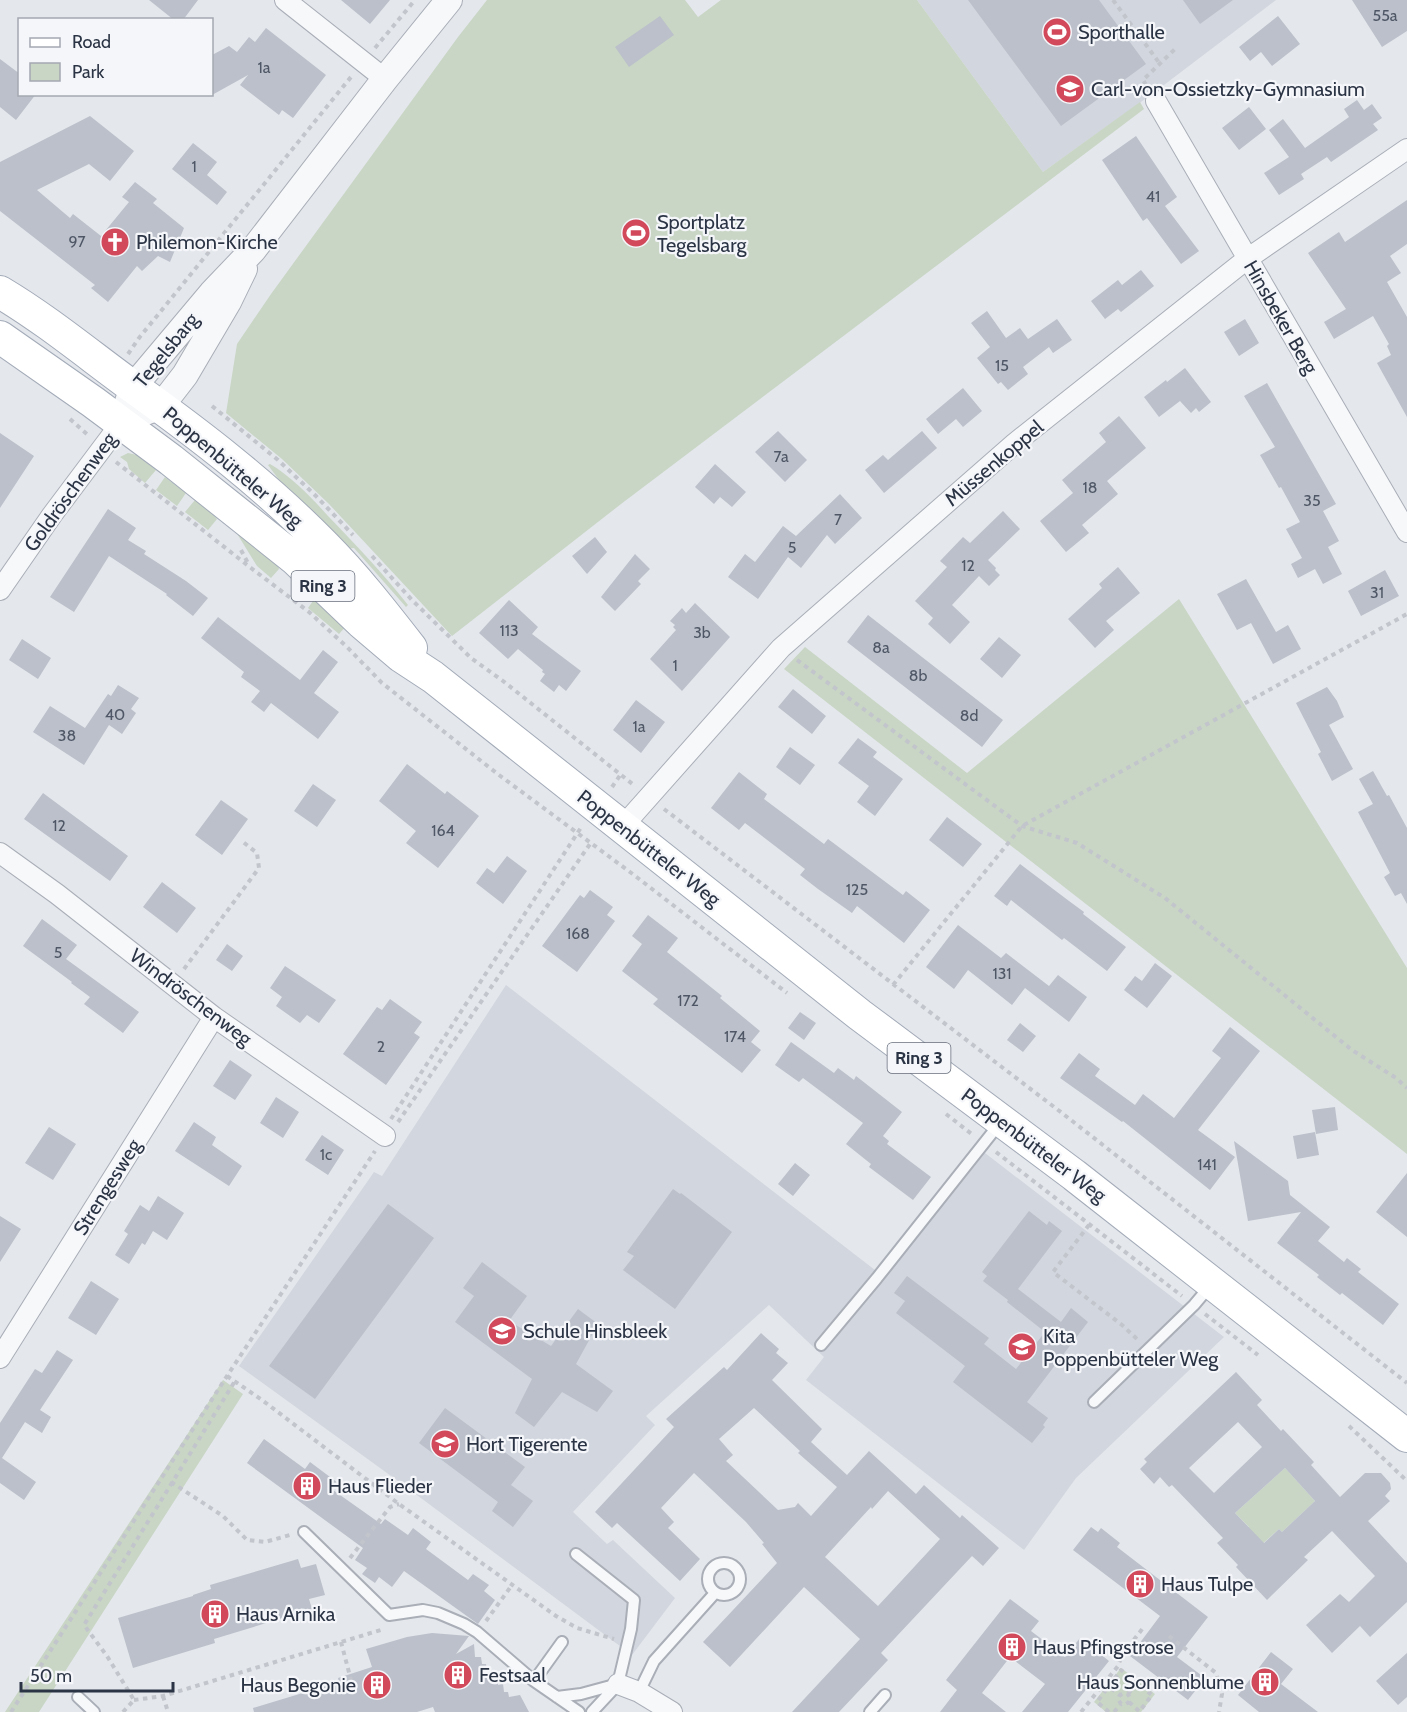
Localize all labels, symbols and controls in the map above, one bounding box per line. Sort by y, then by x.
house number: 55a [1373,6,1398,25]
sports icon: Sporthalle [1041,16,1073,48]
legend [18,18,213,96]
place label: Sporthalle [1078,20,1165,44]
text: Road [72,31,111,53]
house number: 1a [258,58,271,77]
text: Park [72,61,105,83]
school or university icon: Carl-von-Ossietzky-Gymnasium [1054,73,1086,105]
place label: Carl-von-Ossietzky-Gymnasium [1091,77,1365,101]
house number: 1 [191,157,197,176]
house number: 41 [1146,187,1160,206]
place label: Sportplatz Tegelsbarg [657,210,747,257]
sports icon: Sportplatz Tegelsbarg [620,217,652,249]
church icon: Philemon-Kirche [99,226,131,258]
place label: Philemon-Kirche [136,230,278,254]
house number: 97 [68,232,86,251]
street label: Hinsbeker Berg [1239,256,1324,379]
street label: Tegelsbarg [129,307,204,392]
house number: 15 [995,356,1009,375]
street label: Poppenbütteler Weg [158,402,309,533]
street label: Müssenkoppel [940,415,1048,511]
street label: Goldröschenweg [19,427,122,556]
house number: 7a [773,447,789,466]
house number: 18 [1083,478,1097,497]
house number: 35 [1303,491,1321,510]
house number: 7 [834,510,842,529]
house number: 5 [788,538,796,557]
house number: 12 [961,556,975,575]
road number: Ring 3 [292,571,354,601]
house number: 31 [1370,583,1384,602]
house number: 113 [499,621,519,640]
house number: 3b [693,623,711,642]
house number: 8a [872,638,890,657]
house number: 1 [672,656,678,675]
house number: 8b [909,666,927,685]
house number: 40 [105,705,125,724]
house number: 8d [960,706,978,725]
house number: 1a [633,717,646,736]
house number: 38 [58,726,76,745]
street label: Poppenbütteler Weg [573,785,726,912]
house number: 12 [52,816,66,835]
house number: 164 [431,821,455,840]
house number: 125 [846,880,868,899]
house number: 168 [566,924,590,943]
house number: 5 [54,943,62,962]
street label: Windröschenweg [125,943,258,1051]
house number: 131 [992,964,1012,983]
house number: 172 [677,991,699,1010]
house number: 174 [724,1027,746,1046]
house number: 2 [377,1037,385,1056]
road number: Ring 3 [888,1043,950,1073]
street label: Poppenbütteler Weg [957,1083,1112,1208]
street label: Strengesweg [68,1134,147,1239]
house number: 1c [320,1145,332,1164]
house number: 141 [1197,1155,1217,1174]
school or university icon: Schule Hinsbleek [486,1315,518,1347]
place label: Schule Hinsbleek [523,1319,667,1343]
place label: Kita Poppenbütteler Weg [1043,1324,1219,1371]
school or university icon: Kita Poppenbütteler Weg [1006,1331,1038,1363]
school or university icon: Hort Tigerente [429,1428,461,1460]
place label: Hort Tigerente [466,1432,588,1456]
building icon: Haus Flieder [291,1470,323,1502]
place label: Haus Flieder [328,1474,433,1498]
building icon: Haus Tulpe [1124,1568,1156,1600]
place label: Haus Tulpe [1161,1572,1253,1596]
building icon: Haus Arnika [199,1598,231,1630]
place label: Haus Arnika [236,1602,336,1626]
building icon: Haus Pfingstrose [996,1631,1028,1663]
place label: Haus Pfingstrose [1033,1635,1174,1659]
scale bar [21,1655,172,1693]
building icon: Festsaal [442,1659,474,1691]
place label: Festsaal [479,1663,546,1687]
text: 50 m [30,1665,72,1687]
building icon: Haus Sonnenblume [1249,1666,1281,1698]
building icon: Haus Begonie [361,1669,393,1701]
place label: Haus Sonnenblume [1077,1670,1244,1694]
place label: Haus Begonie [240,1673,356,1697]

